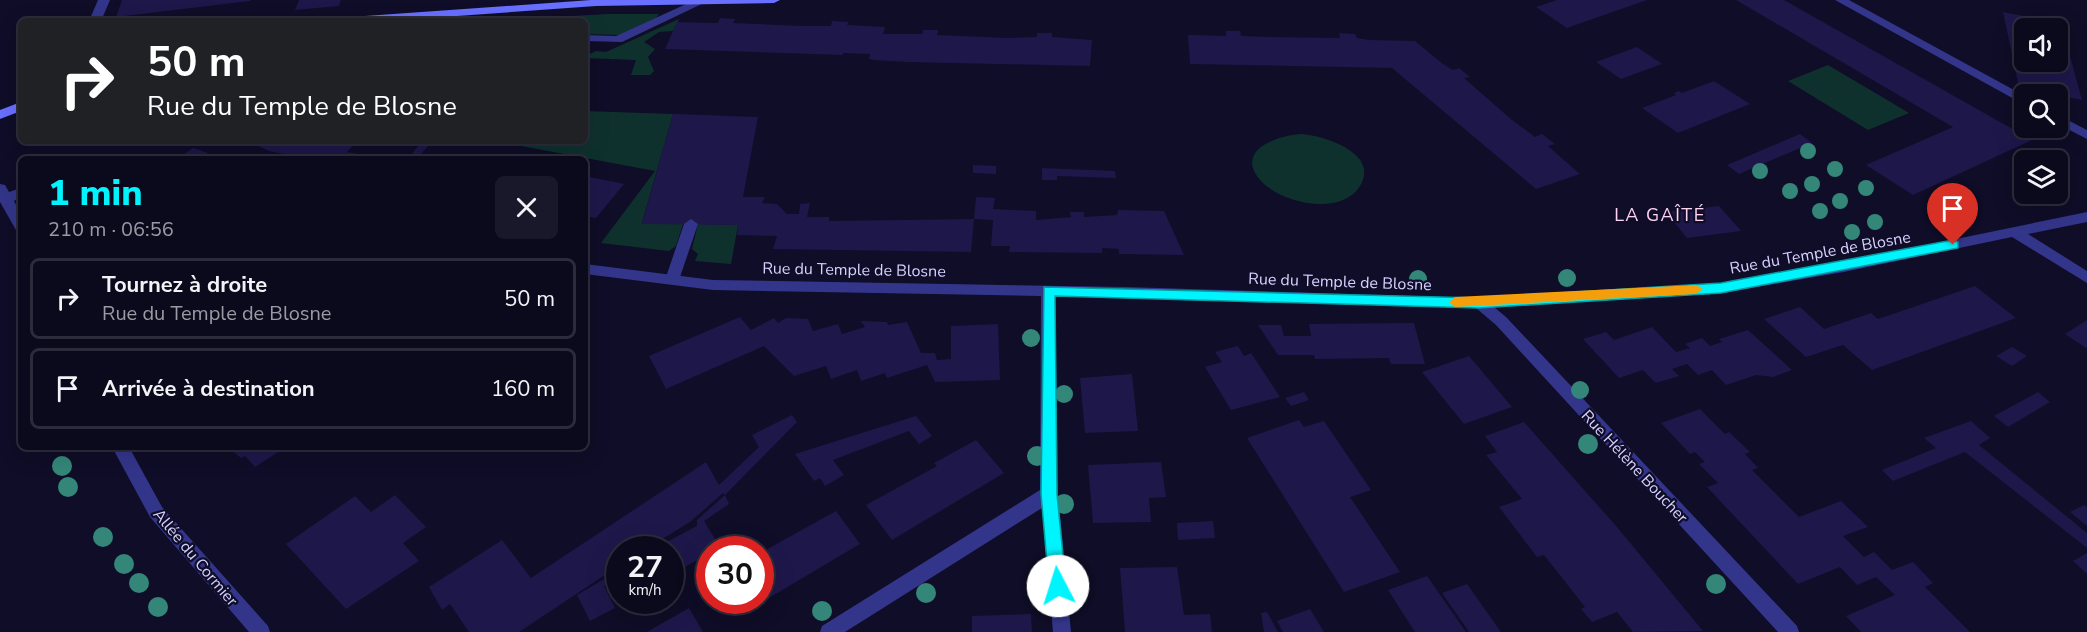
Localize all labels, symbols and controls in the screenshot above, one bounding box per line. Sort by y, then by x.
map controls [2014,18,2068,204]
button: sound [2014,18,2068,72]
text: 50 m [147,34,246,91]
icon: right [48,42,126,120]
button: search [2014,84,2068,138]
text: Rue du Temple de Blosne [147,88,457,125]
button: layers [2014,150,2068,204]
text: 1 min [48,169,143,218]
button: close [495,176,558,239]
pin [1927,183,1978,245]
icon: arrive [1936,192,1969,225]
district label: LA GAÎTÉ [1614,203,1706,227]
text: 210 m · 06:56 [48,216,174,243]
street label: Rue du Temple de Blosne [1728,226,1912,280]
street label: Rue du Temple de Blosne [762,257,946,283]
street label: Rue du Temple de Blosne [1248,268,1432,296]
text: Tournez à droite [102,270,267,300]
icon: right [51,282,84,315]
text: 50 m [504,284,555,314]
text: Rue du Temple de Blosne [102,300,331,327]
icon: arrive [51,372,84,405]
text: Arrivée à destination [102,374,315,404]
text: 160 m [491,374,555,404]
street label: Rue Hélène Boucher [1576,405,1693,528]
street label: Allée du Cormier [148,504,243,611]
speed limit sign: 30 [696,536,774,614]
text: 27 [627,547,663,588]
position arrow [1026,554,1090,618]
text: km/h [628,580,662,600]

